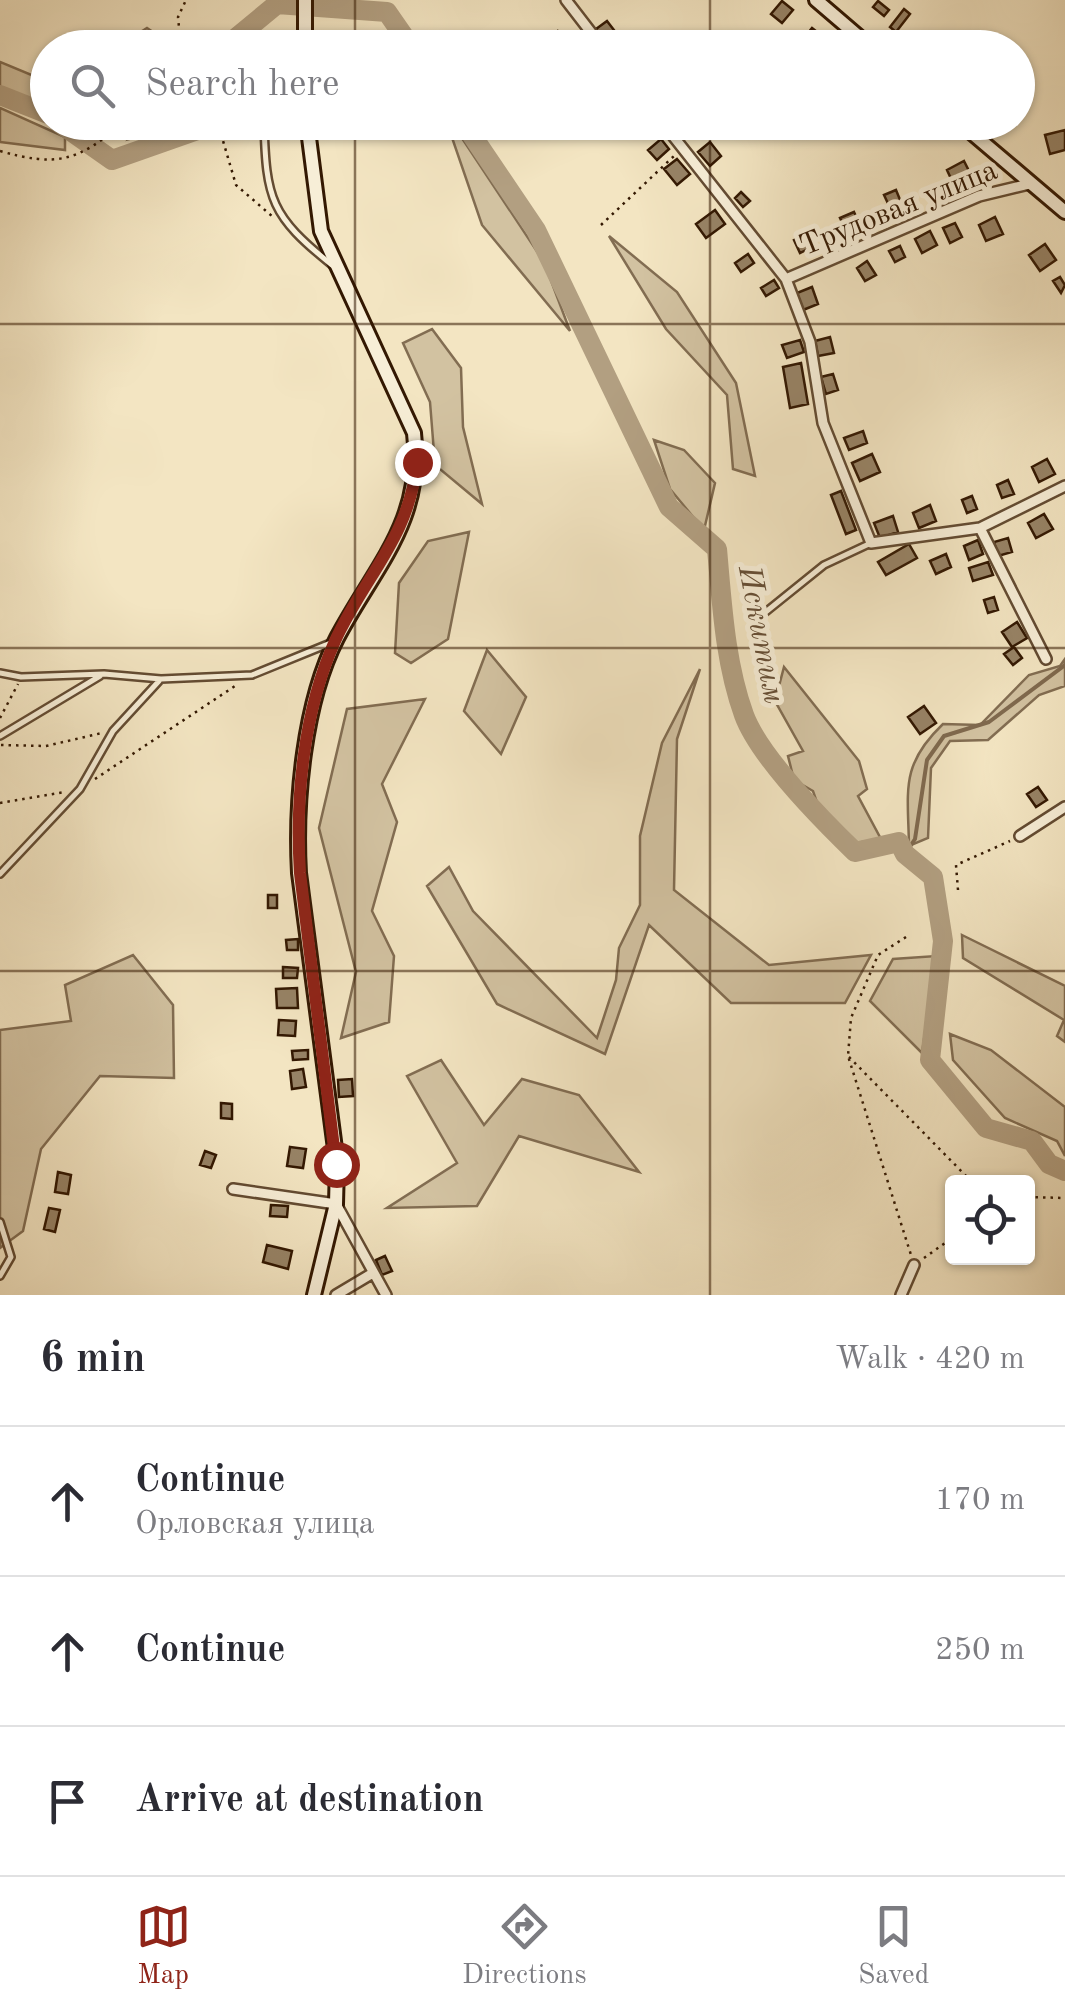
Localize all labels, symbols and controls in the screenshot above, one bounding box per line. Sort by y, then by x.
search box [30,30,1035,140]
icon: search [65,58,120,113]
text: Search here [145,66,340,104]
street label: Трудовая улица [796,155,1002,262]
route end [395,440,441,486]
water label: Искитим [731,562,789,707]
route start [314,1142,360,1188]
map controls [945,1175,1035,1265]
button: locate [945,1175,1035,1265]
text: 6 min [40,1339,146,1381]
text: Walk · 420 m [835,1344,1025,1376]
text: Continue [135,1462,285,1500]
icon: ahead [40,1474,95,1529]
text: 170 m [935,1485,1025,1517]
text: Орловская улица [135,1509,375,1541]
icon: ahead [40,1624,95,1679]
text: Continue [135,1632,285,1670]
text: 250 m [935,1635,1025,1667]
icon: arrive [40,1774,95,1829]
text: Arrive at destination [135,1782,484,1820]
tab: Map [136,1899,191,1994]
tab: Directions [462,1899,587,1994]
tab: Saved [858,1899,929,1994]

